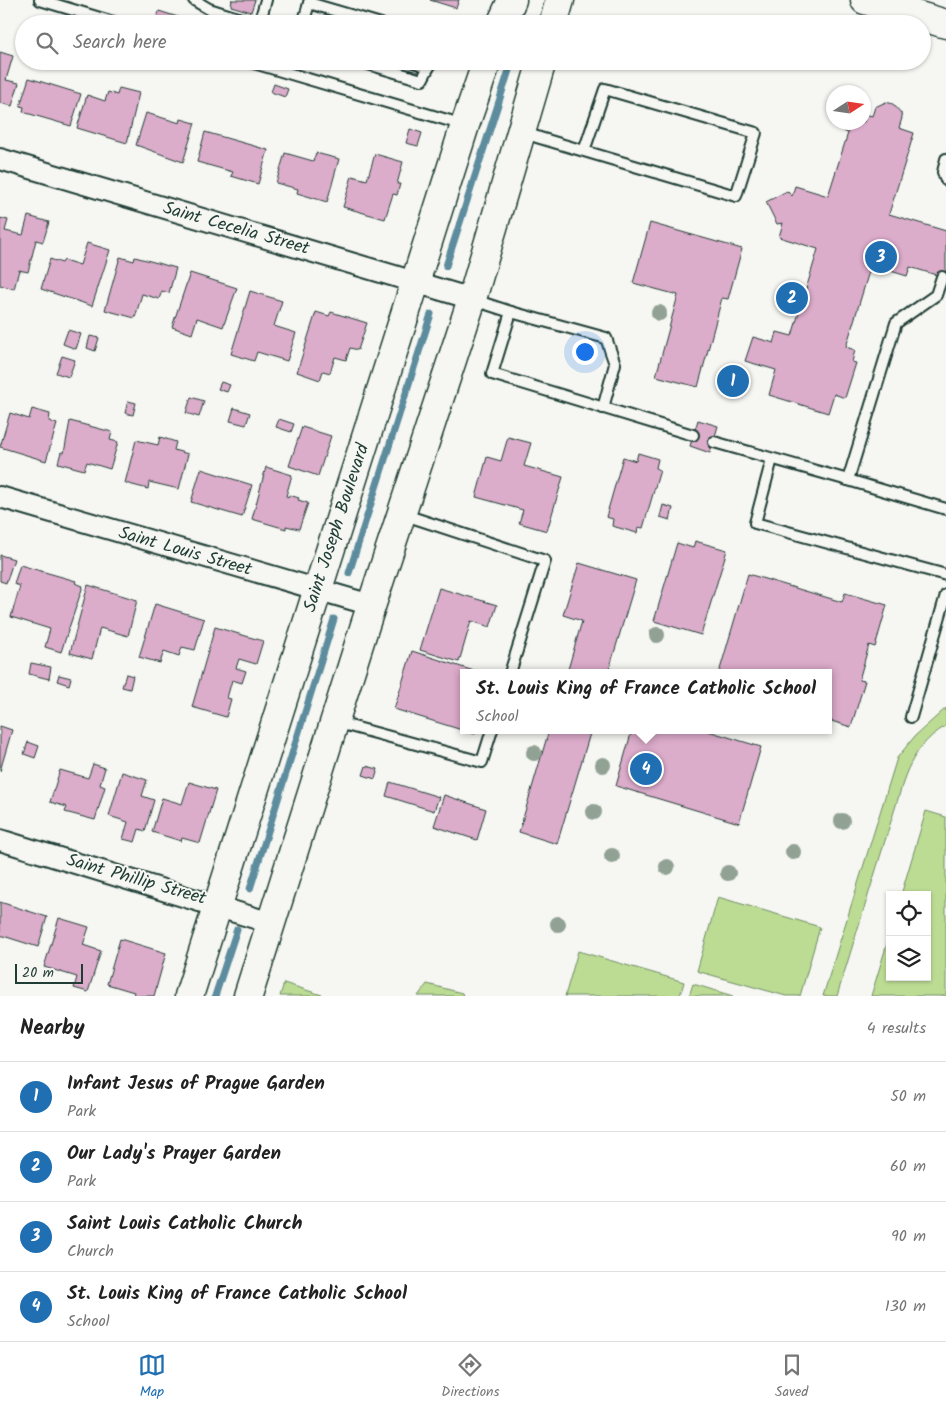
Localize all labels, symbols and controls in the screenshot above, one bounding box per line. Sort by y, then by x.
search box [15,15,931,70]
text: Search here [73,28,167,58]
icon: search [33,29,61,57]
north arrow [826,85,871,130]
street label: Saint Cecelia Street [159,194,314,264]
pin: 3 [865,238,897,276]
pin: 2 [776,279,808,317]
your location [572,339,598,365]
pin: 1 [717,362,749,400]
street label: Saint Joseph Boulevard [296,439,378,616]
street label: Saint Louis Street [115,519,256,585]
popup [460,669,832,734]
text: St. Louis King of France Catholic School [476,674,816,704]
text: School [476,704,519,729]
pin: 4 [630,750,662,788]
street label: Saint Phillip Street [63,846,210,914]
map controls [886,891,931,981]
button: locate [886,891,931,936]
button: layers [886,936,931,981]
scale bar [15,961,82,984]
text: 20 m [22,962,54,984]
text: Nearby [20,1012,85,1045]
text: 4 results [867,1016,926,1041]
text: Infant Jesus of Prague Garden [67,1069,325,1099]
text: 1 [34,1084,38,1109]
text: 50 m [890,1084,926,1109]
text: Park [67,1099,96,1124]
text: Our Lady's Prayer Garden [67,1139,281,1169]
text: 2 [31,1154,41,1179]
text: 60 m [890,1154,926,1179]
text: Park [67,1169,96,1194]
text: Saint Louis Catholic Church [67,1209,302,1239]
text: 3 [32,1224,40,1249]
text: 90 m [891,1224,926,1249]
text: Church [67,1239,114,1264]
text: St. Louis King of France Catholic School [67,1279,407,1309]
text: 4 [32,1294,40,1319]
text: 130 m [885,1294,926,1319]
text: School [67,1309,110,1334]
tab: Map [138,1351,166,1403]
tab: Directions [441,1351,499,1403]
tab: Saved [775,1351,808,1403]

